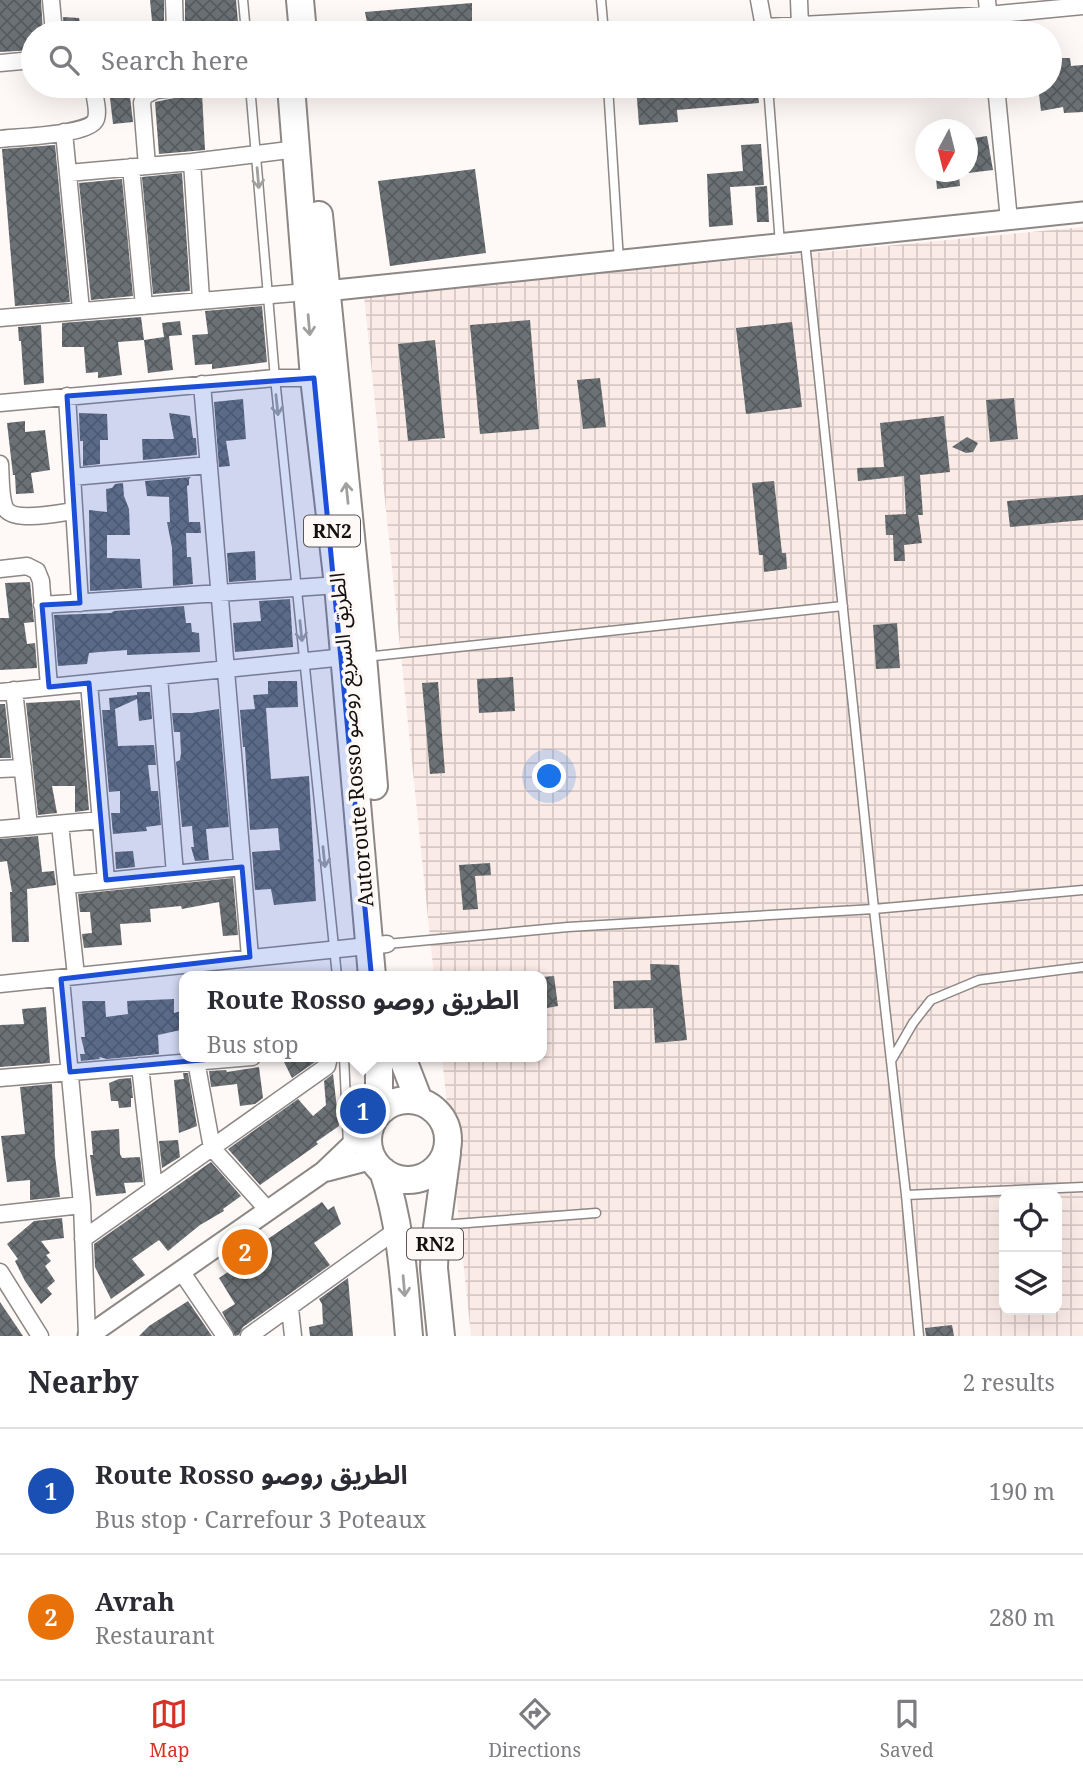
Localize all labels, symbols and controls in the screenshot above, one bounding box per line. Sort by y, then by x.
search box [21,21,1062,98]
icon: search [45,41,83,79]
text: Search here [101,42,249,78]
north arrow [915,119,978,182]
one-way arrow [252,166,265,189]
one-way arrow [303,313,316,336]
one-way arrow [271,393,284,416]
one-way arrow [340,483,353,505]
road number: RN2 [304,516,360,546]
street label: Autoroute Rosso الطريق السريع روصو [322,571,382,908]
one-way arrow [294,619,307,642]
your location [532,759,566,793]
one-way arrow [318,846,331,868]
popup [179,971,547,1062]
text: Route Rosso الطريق روصو [207,981,519,1017]
text: Bus stop [207,1028,299,1060]
pin: 1 [340,1085,386,1137]
map controls [999,1189,1062,1315]
button: locate [999,1189,1062,1252]
pin: 2 [222,1226,268,1278]
road number: RN2 [407,1228,463,1260]
button: layers [999,1252,1062,1315]
one-way arrow [398,1274,411,1297]
text: Nearby [28,1361,139,1402]
text: 2 results [962,1366,1055,1398]
text: Route Rosso الطريق روصو [95,1456,408,1492]
text: 1 [45,1475,58,1507]
text: 190 m [989,1475,1055,1507]
text: Bus stop · Carrefour 3 Poteaux [95,1503,426,1535]
text: Avrah [95,1583,175,1619]
text: 2 [45,1601,58,1633]
text: 280 m [989,1601,1055,1633]
text: Restaurant [95,1619,215,1651]
tab: Map [149,1695,190,1763]
tab: Directions [488,1695,581,1763]
tab: Saved [880,1695,934,1763]

